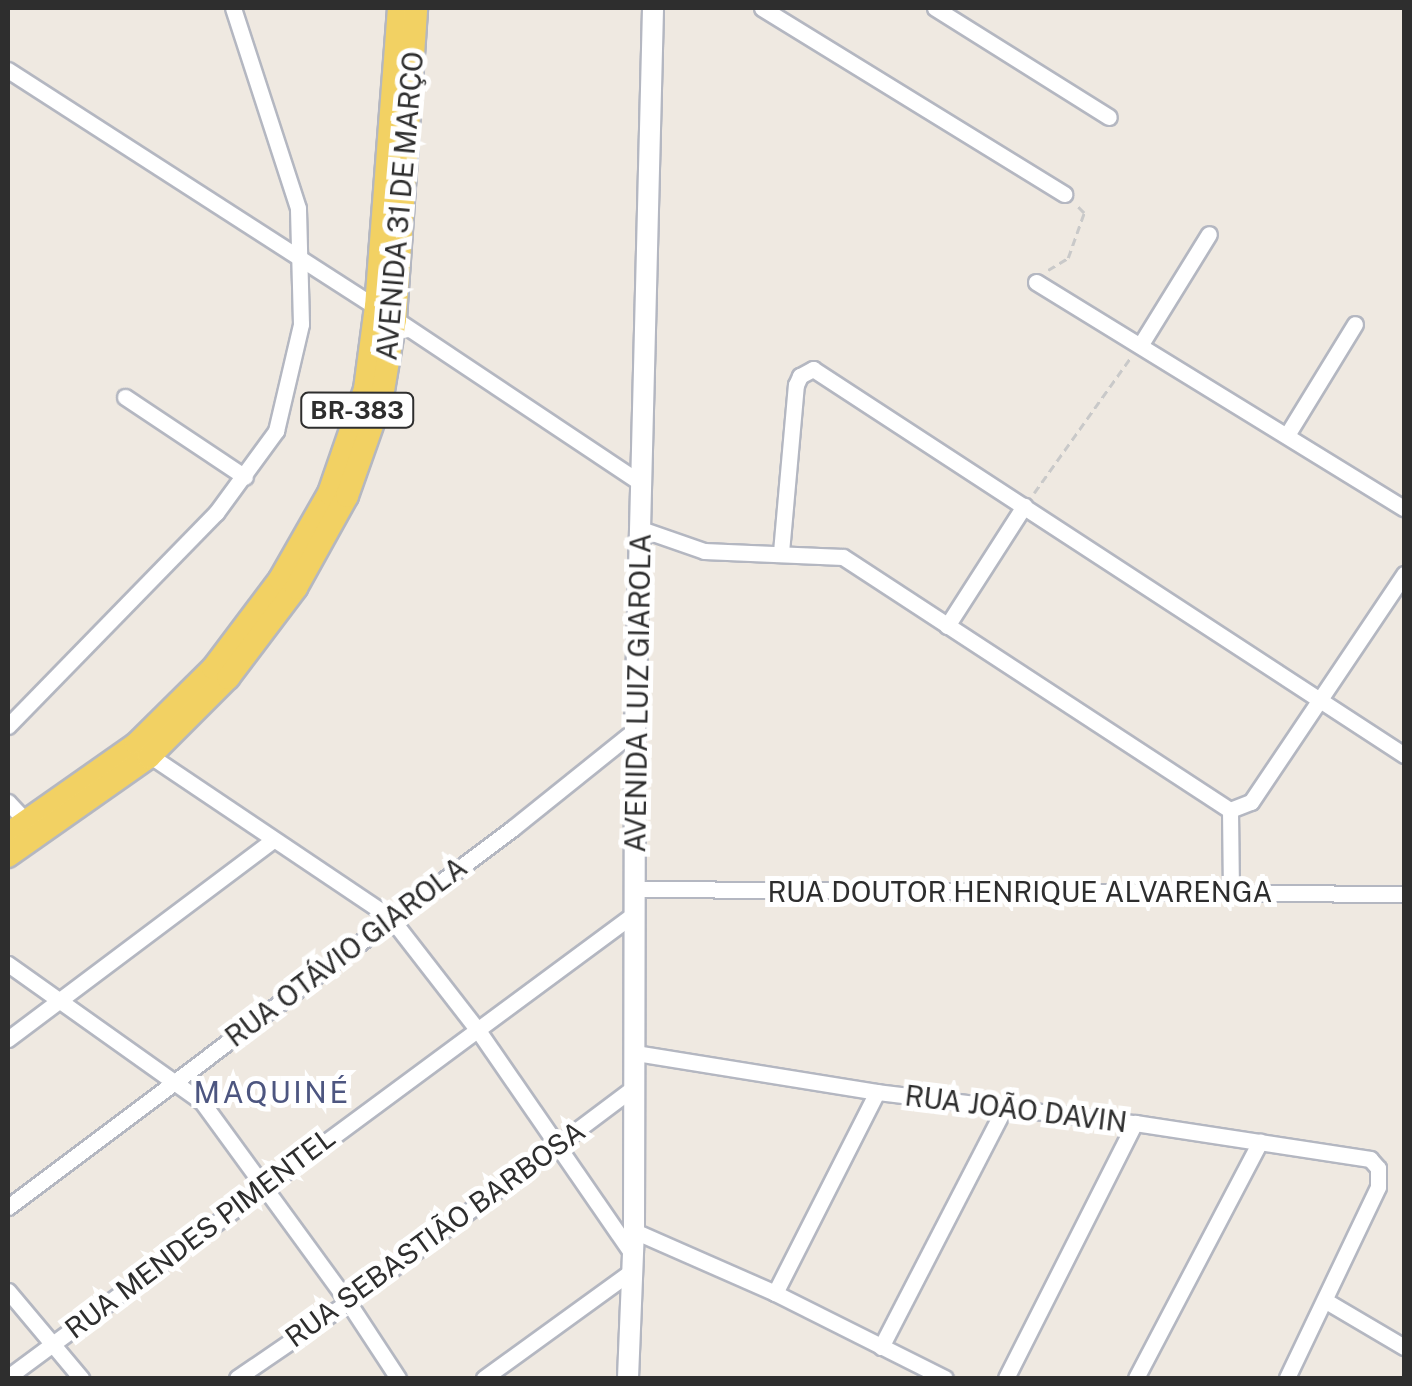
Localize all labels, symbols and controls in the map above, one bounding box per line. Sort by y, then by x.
street label: AVENIDA 31 DE MARÇO [370,50,430,362]
road number: BR-383 [300,390,414,430]
street label: AVENIDA LUIZ GIAROLA [618,533,658,853]
street label: RUA OTÁVIO GIAROLA [219,850,473,1054]
street label: RUA DOUTOR HENRIQUE ALVARENGA [768,875,1272,909]
district label: MAQUINÉ [193,1074,351,1110]
street label: RUA JOÃO DAVIN [903,1079,1129,1139]
street label: RUA SEBASTIÃO BARBOSA [279,1114,591,1354]
street label: RUA MENDES PIMENTEL [58,1121,342,1345]

